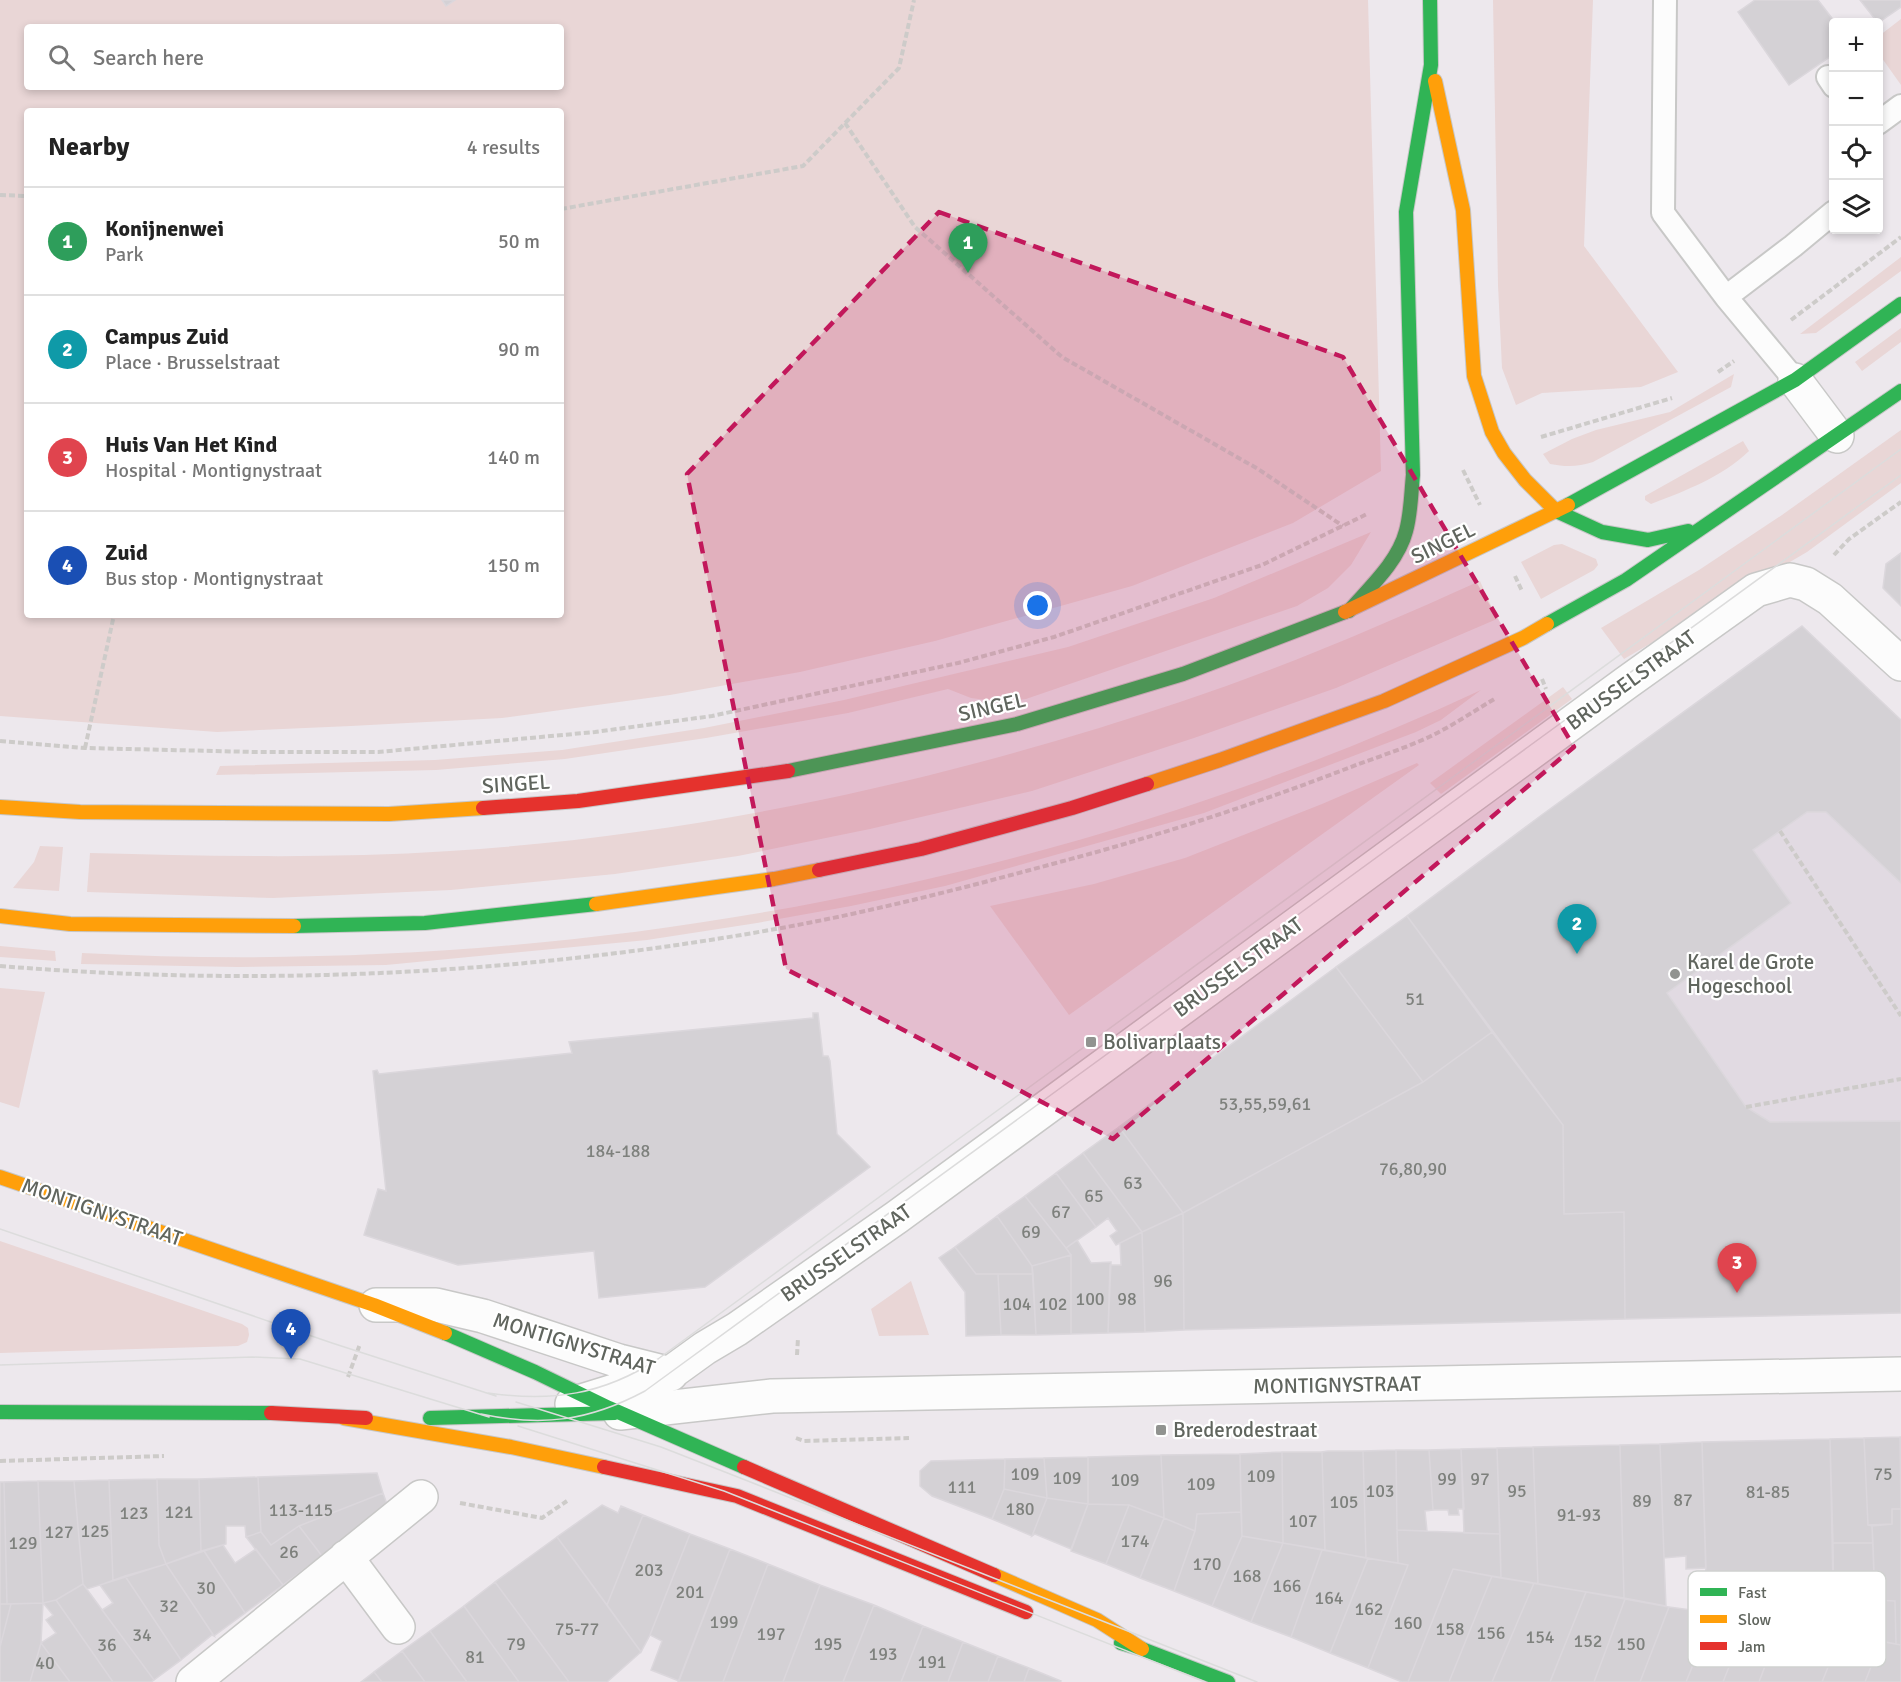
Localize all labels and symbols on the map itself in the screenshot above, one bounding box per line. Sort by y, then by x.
pin: 1 [948,224,988,273]
street label: SINGEL [1407,516,1480,570]
your location [1023,591,1052,620]
street label: BRUSSELSTRAAT [1561,624,1701,736]
street label: SINGEL [956,687,1028,727]
street label: SINGEL [481,769,551,799]
pin: 2 [1558,904,1596,954]
street label: BRUSSELSTRAAT [1168,911,1308,1023]
place label: Karel de Grote Hogeschool [1687,949,1814,999]
marker: Karel de Grote Hogeschool [1668,967,1682,981]
house number: 51 [1405,988,1425,1010]
place label: Bolivarplaats [1103,1029,1221,1055]
marker: Bolivarplaats [1084,1035,1098,1049]
house number: 53,55,59,61 [1219,1093,1311,1115]
house number: 184-188 [586,1140,650,1162]
house number: 76,80,90 [1379,1158,1447,1180]
street label: MONTIGNYSTRAAT [18,1172,186,1252]
house number: 63 [1123,1172,1143,1194]
house number: 65 [1084,1185,1104,1207]
street label: BRUSSELSTRAAT [776,1198,917,1308]
house number: 67 [1051,1201,1071,1223]
house number: 69 [1021,1221,1041,1243]
pin: 3 [1718,1244,1756,1293]
house number: 96 [1153,1270,1173,1292]
house number: 100 [1075,1288,1105,1310]
house number: 98 [1117,1288,1137,1310]
house number: 104 [1002,1293,1032,1315]
house number: 102 [1038,1293,1068,1315]
street label: MONTIGNYSTRAAT [490,1307,659,1381]
pin: 4 [272,1310,310,1359]
street label: MONTIGNYSTRAAT [1253,1371,1422,1399]
place label: Brederodestraat [1173,1417,1317,1443]
marker: Brederodestraat [1154,1423,1168,1437]
house number: 109 [1010,1463,1040,1485]
house number: 75 [1873,1463,1893,1485]
house number: 109 [1246,1465,1276,1487]
house number: 109 [1052,1467,1082,1489]
house number: 99 [1437,1468,1457,1490]
house number: 97 [1470,1468,1490,1490]
house number: 109 [1110,1469,1140,1491]
house number: 109 [1186,1473,1216,1495]
house number: 111 [947,1476,977,1498]
house number: 103 [1365,1480,1395,1502]
house number: 95 [1507,1480,1527,1502]
house number: 81-85 [1746,1481,1790,1503]
house number: 87 [1673,1489,1693,1511]
house number: 89 [1632,1490,1652,1512]
house number: 105 [1329,1491,1359,1513]
house number: 180 [1005,1498,1035,1520]
house number: 113-115 [269,1499,333,1521]
house number: 121 [164,1501,194,1523]
house number: 123 [119,1502,149,1524]
house number: 91-93 [1557,1504,1601,1526]
house number: 107 [1288,1510,1318,1532]
house number: 125 [80,1520,110,1542]
house number: 127 [44,1521,74,1543]
house number: 174 [1120,1530,1150,1552]
house number: 129 [8,1532,38,1554]
house number: 26 [279,1541,299,1563]
house number: 170 [1192,1553,1222,1575]
house number: 203 [634,1559,664,1581]
house number: 168 [1232,1565,1262,1587]
legend [1688,1571,1886,1667]
house number: 166 [1272,1575,1302,1597]
house number: 30 [196,1577,216,1599]
house number: 201 [675,1581,705,1603]
text: Fast [1738,1583,1767,1603]
house number: 164 [1314,1587,1344,1609]
house number: 32 [159,1595,179,1617]
house number: 162 [1354,1598,1384,1620]
text: Slow [1738,1610,1772,1630]
house number: 199 [709,1611,739,1633]
house number: 160 [1393,1612,1423,1634]
house number: 75-77 [555,1618,599,1640]
house number: 158 [1435,1618,1465,1640]
house number: 156 [1476,1622,1506,1644]
house number: 197 [756,1623,786,1645]
house number: 34 [132,1624,152,1646]
house number: 154 [1525,1626,1555,1648]
house number: 152 [1573,1630,1603,1652]
house number: 79 [506,1633,526,1655]
house number: 195 [813,1633,843,1655]
house number: 150 [1616,1633,1646,1655]
house number: 36 [97,1634,117,1656]
text: Jam [1738,1637,1766,1657]
house number: 193 [868,1643,898,1665]
house number: 81 [465,1646,485,1668]
house number: 191 [917,1651,947,1673]
house number: 40 [35,1652,55,1674]

